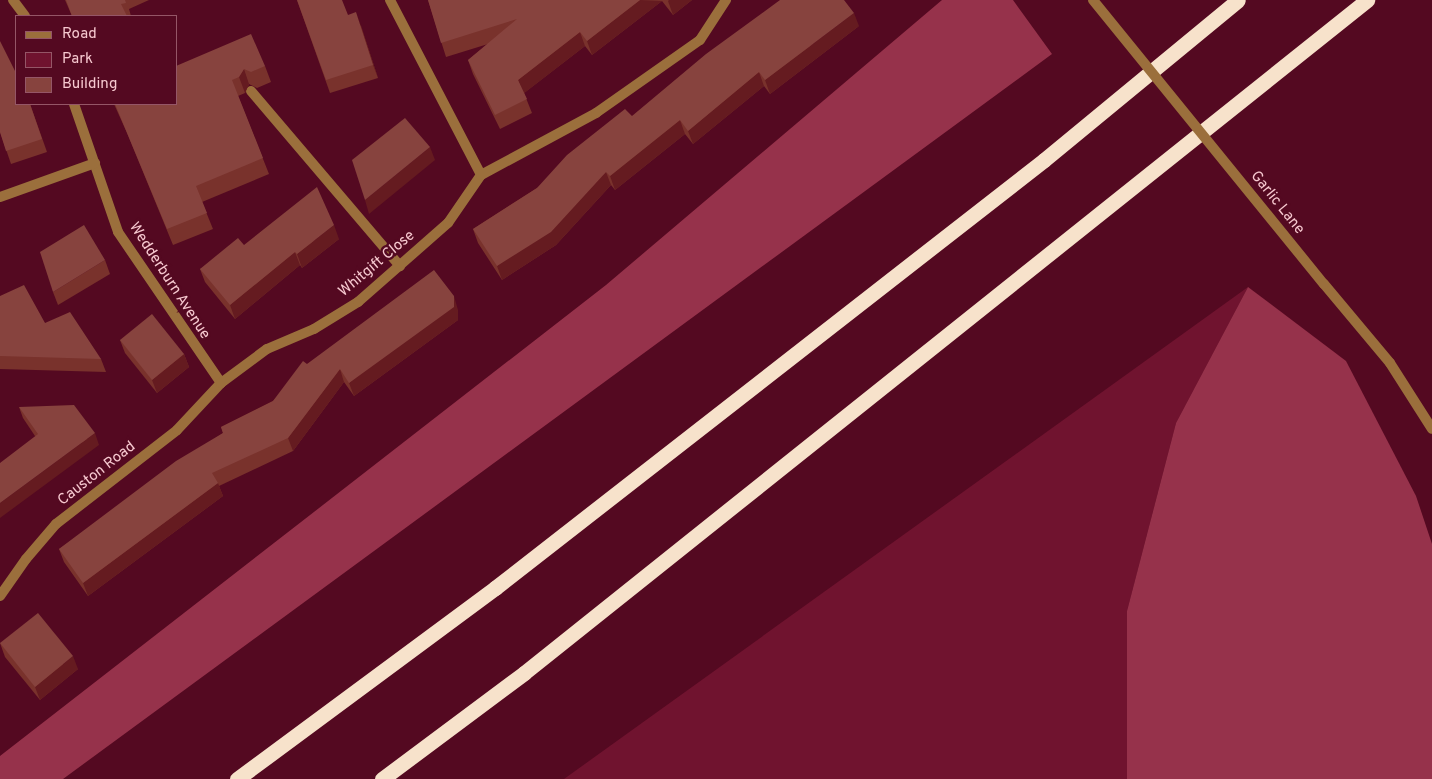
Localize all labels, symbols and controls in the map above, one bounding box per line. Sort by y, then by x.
legend [15,15,178,105]
text: Road [62,25,97,44]
text: Park [62,50,93,69]
text: Building [62,75,117,94]
street label: Garlic Lane [1246,168,1308,238]
street label: Wedderburn Avenue [124,219,214,343]
street label: Whitgift Close [335,227,419,301]
street label: Causton Road [55,438,139,510]

